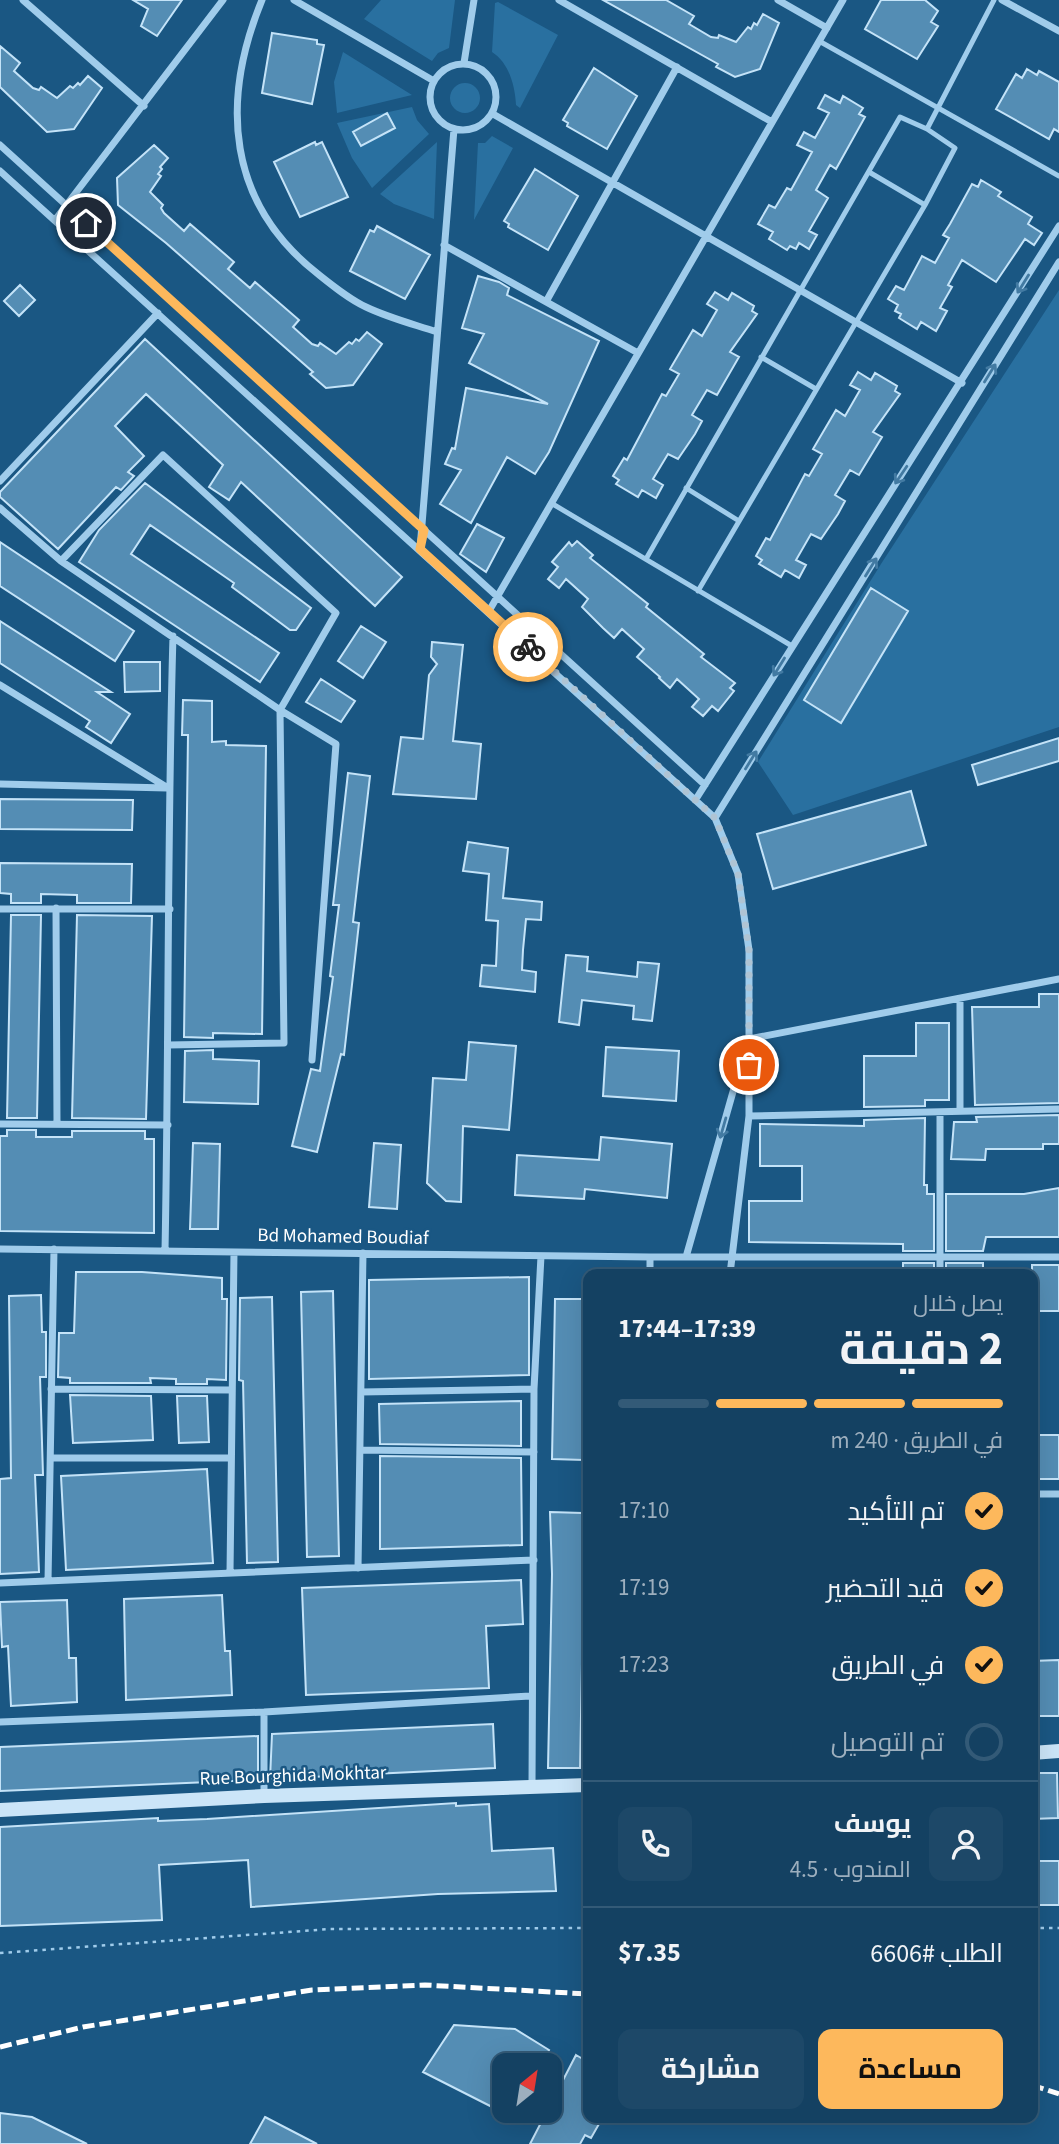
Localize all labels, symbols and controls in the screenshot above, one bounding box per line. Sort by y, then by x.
pin [56,193,116,253]
icon: home [67,204,105,242]
one-way arrow [1016,273,1030,293]
one-way arrow [984,364,998,384]
one-way arrow [894,465,908,485]
one-way arrow [864,557,878,577]
courier [493,612,563,682]
icon: bike [509,628,547,666]
one-way arrow [771,657,785,677]
one-way arrow [744,751,758,771]
pin [719,1035,779,1095]
icon: bag [730,1046,768,1084]
one-way arrow [715,1117,728,1139]
street label: Bd Mohamed Boudiaf [257,1222,430,1252]
text: يصل خلال [913,1287,1003,1320]
text: 17:39–17:44 [618,1310,756,1347]
text: 2 دقيقة [839,1317,1003,1382]
text: في الطريق · 240 m [831,1424,1003,1457]
icon: check [965,1492,1003,1530]
text: تم التأكيد [847,1493,944,1530]
text: 17:10 [618,1494,669,1527]
icon: check [965,1569,1003,1607]
text: قيد التحضير [826,1570,944,1607]
text: 17:19 [618,1571,669,1604]
icon: check [965,1646,1003,1684]
text: في الطريق [831,1647,944,1684]
text: 17:23 [618,1648,669,1681]
text: تم التوصيل [831,1724,944,1761]
street label: Rue Bourghida Mokhtar [199,1759,387,1793]
text: يوسف [834,1805,911,1842]
button: phone [618,1807,692,1881]
button: person [929,1807,1003,1881]
text: المندوب · 4.5 [790,1853,911,1886]
text: $7.35 [618,1934,681,1971]
text: الطلب #6606 [870,1935,1003,1972]
button: مشاركة [618,2029,804,2109]
button: مساعدة [818,2029,1003,2109]
north arrow [492,2053,562,2123]
map controls [492,2053,562,2123]

